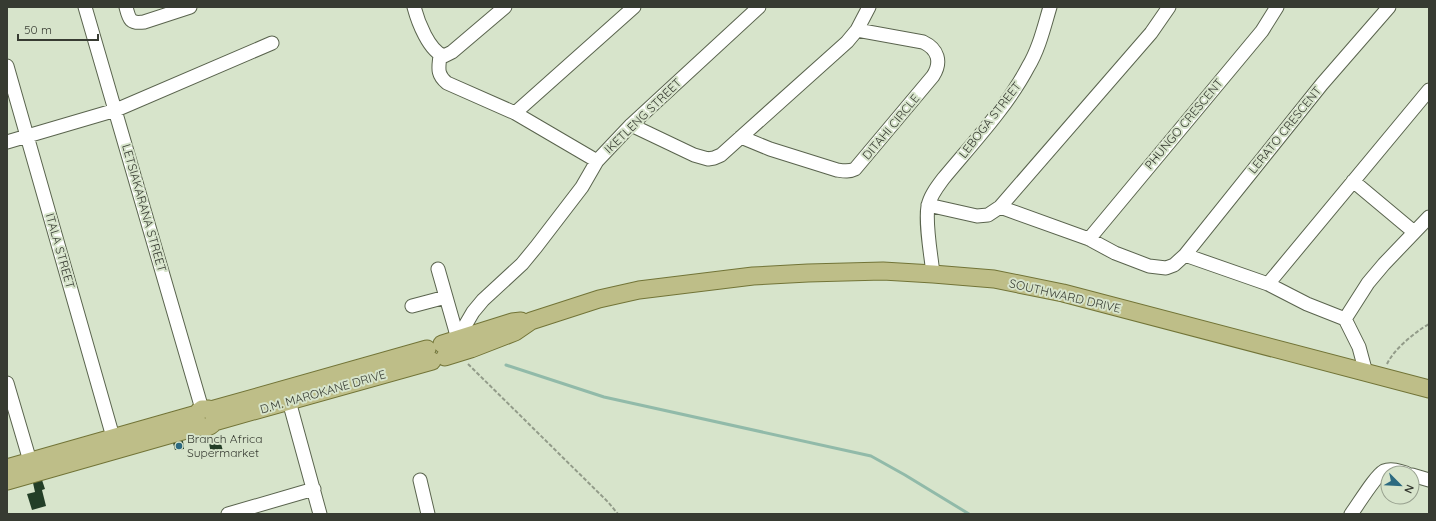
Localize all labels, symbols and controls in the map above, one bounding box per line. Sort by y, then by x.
scale bar [18,16,98,42]
text: 50 m [24,22,52,37]
street label: IKETLENG STREET [601,75,684,156]
street label: PHUNGO CRESCENT [1141,75,1226,172]
street label: LEBOGA STREET [955,79,1024,161]
street label: LERATO CRESCENT [1245,83,1324,176]
street label: DITAHI CIRCLE [859,91,922,162]
street label: LETSIAKARANA STREET [119,142,170,274]
street label: ITALA STREET [43,211,78,290]
street label: SOUTHWARD DRIVE [1008,275,1122,316]
street label: D.M. MAROKANE DRIVE [258,366,388,417]
place label: Branch Africa Supermarket [187,431,263,460]
marker: Branch Africa Supermarket [174,441,184,451]
north arrow [1380,465,1420,505]
text: N [1401,483,1417,496]

